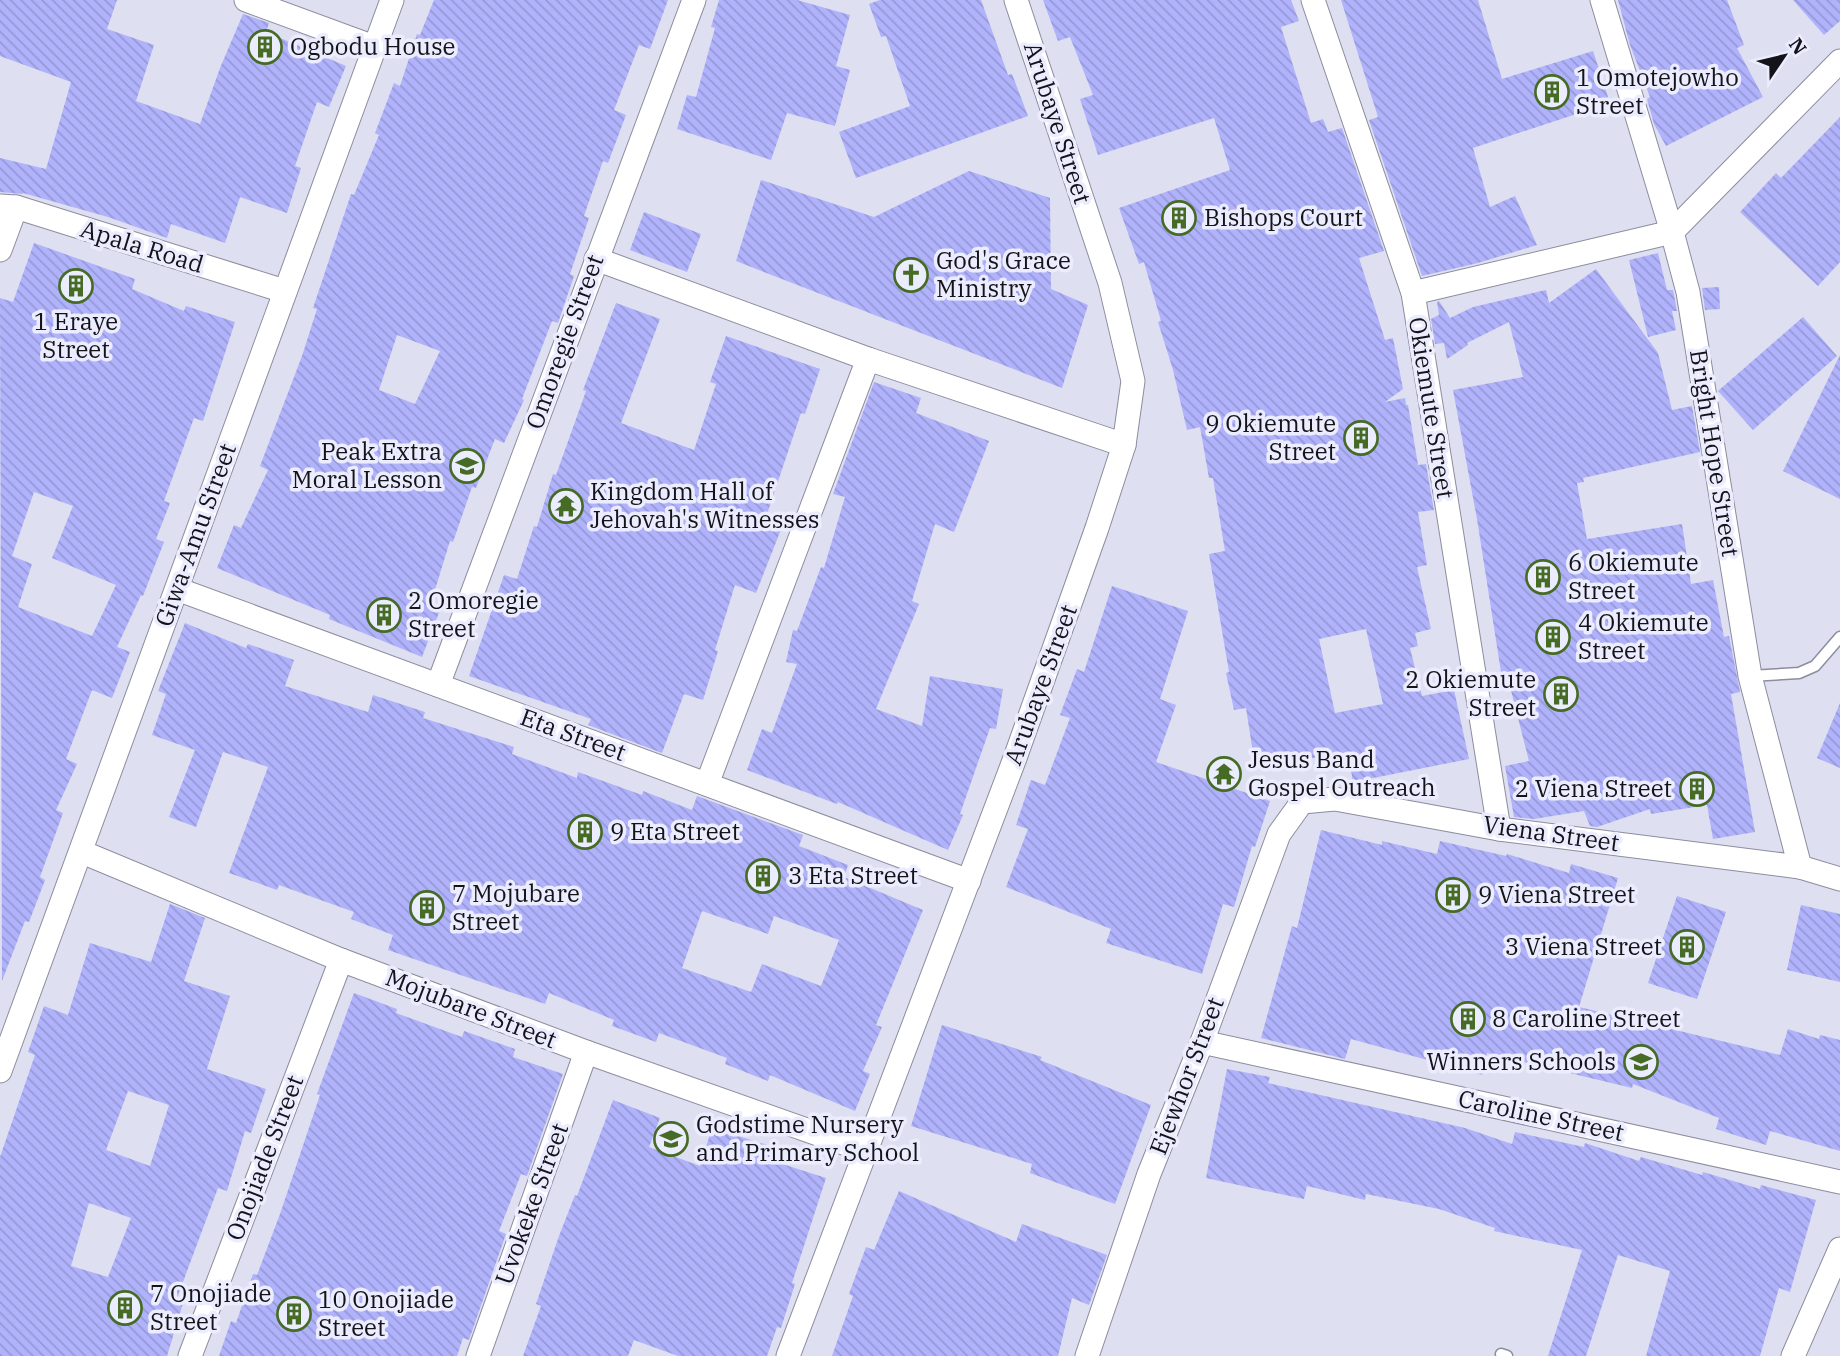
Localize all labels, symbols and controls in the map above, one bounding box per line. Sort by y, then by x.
north arrow [1749,21,1819,91]
building icon: Ogbodu House [246,28,284,66]
place label: Ogbodu House [290,30,455,62]
text: N [1784,33,1812,59]
street label: Arubaye Street [1017,38,1099,208]
place label: 1 Omotejowho Street [1576,61,1739,121]
building icon: 1 Omotejowho Street [1533,73,1571,111]
building icon: Bishops Court [1160,199,1198,237]
place label: Bishops Court [1204,201,1363,233]
street label: Apala Road [77,212,208,280]
place label: God's Grace Ministry [936,244,1071,304]
street label: Omoregie Street [518,250,610,433]
church icon: God's Grace Ministry [892,256,930,294]
building icon: 1 Eraye Street [57,267,95,305]
place label: 1 Eraye Street [34,305,118,365]
street label: Okiemute Street [1402,315,1462,501]
street label: Bright Hope Street [1683,347,1747,559]
place label: 9 Okiemute Street [1205,407,1336,467]
building icon: 9 Okiemute Street [1342,419,1380,457]
place label: Peak Extra Moral Lesson [292,435,442,495]
street label: Giwa-Amu Street [147,439,243,631]
school or university icon: Peak Extra Moral Lesson [448,447,486,485]
place label: Kingdom Hall of Jehovah's Witnesses [590,475,820,535]
temple icon: Kingdom Hall of Jehovah's Witnesses [547,487,585,525]
place label: 6 Okiemute Street [1568,546,1699,606]
building icon: 6 Okiemute Street [1524,558,1562,596]
place label: 2 Omoregie Street [408,584,539,644]
building icon: 2 Omoregie Street [365,596,403,634]
street label: Arubaye Street [996,600,1084,769]
place label: 4 Okiemute Street [1578,606,1709,666]
building icon: 4 Okiemute Street [1534,618,1572,656]
place label: 2 Okiemute Street [1405,663,1536,723]
building icon: 2 Okiemute Street [1542,675,1580,713]
street label: Eta Street [516,700,630,768]
place label: Jesus Band Gospel Outreach [1248,743,1436,803]
temple icon: Jesus Band Gospel Outreach [1205,755,1243,793]
building icon: 2 Viena Street [1678,770,1716,808]
place label: 2 Viena Street [1515,772,1672,804]
street label: Viena Street [1481,808,1621,858]
building icon: 9 Eta Street [566,813,604,851]
place label: 9 Eta Street [610,815,740,847]
building icon: 3 Eta Street [744,857,782,895]
place label: 3 Eta Street [788,859,918,891]
building icon: 9 Viena Street [1434,876,1472,914]
place label: 7 Mojubare Street [452,877,580,937]
place label: 9 Viena Street [1478,878,1635,910]
building icon: 7 Mojubare Street [408,889,446,927]
building icon: 3 Viena Street [1668,928,1706,966]
place label: 3 Viena Street [1505,930,1662,962]
street label: Mojubare Street [381,961,561,1055]
street label: Ejewhor Street [1141,992,1231,1159]
building icon: 8 Caroline Street [1449,1000,1487,1038]
place label: 8 Caroline Street [1492,1002,1681,1034]
school or university icon: Winners Schools [1622,1043,1660,1081]
place label: Winners Schools [1426,1045,1616,1077]
street label: Onojiade Street [218,1070,310,1245]
street label: Caroline Street [1455,1082,1627,1148]
place label: Godstime Nursery and Primary School [696,1108,919,1168]
street label: Uvokeke Street [487,1118,575,1289]
school or university icon: Godstime Nursery and Primary School [652,1120,690,1158]
place label: 7 Onojiade Street [150,1277,271,1337]
place label: 10 Onojiade Street [318,1283,454,1343]
building icon: 7 Onojiade Street [106,1289,144,1327]
building icon: 10 Onojiade Street [275,1295,313,1333]

